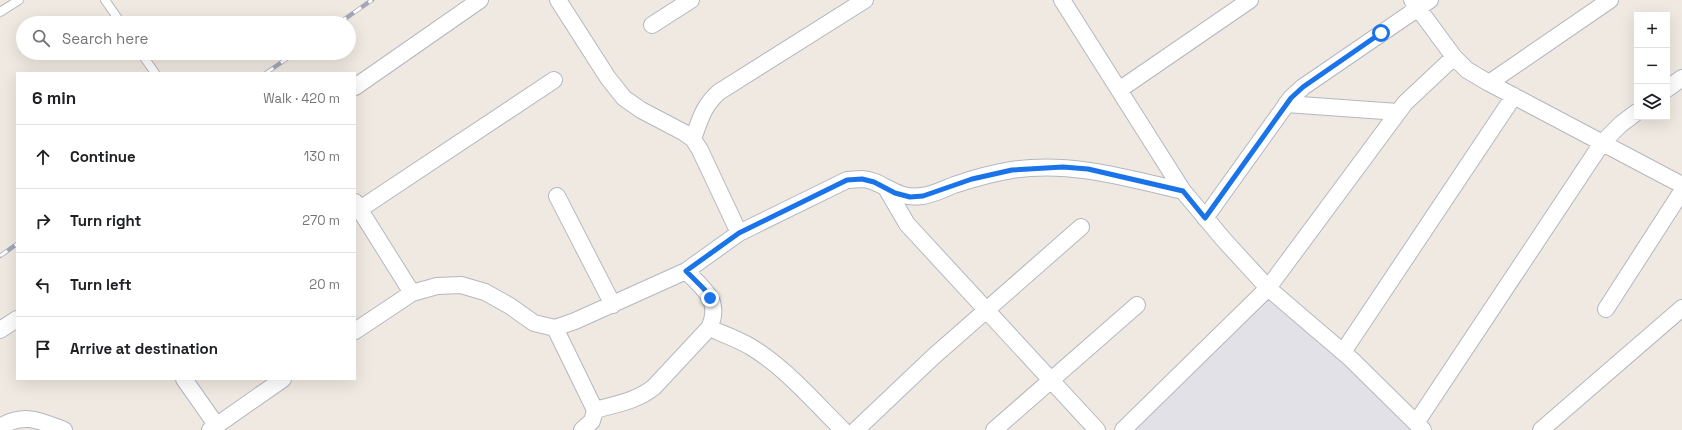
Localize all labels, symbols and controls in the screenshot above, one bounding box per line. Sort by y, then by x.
map controls [1634,12,1670,120]
button: + [1634,12,1670,48]
search box [16,16,356,60]
route start [1372,24,1390,42]
icon: search [30,27,52,49]
text: Search here [62,29,148,48]
button: − [1634,48,1670,84]
button: layers [1634,84,1670,120]
text: 6 min [32,87,76,109]
text: Walk · 420 m [263,90,340,107]
icon: ahead [32,146,54,168]
text: Continue [70,147,136,166]
text: 130 m [304,148,340,165]
icon: right [32,210,54,232]
text: Turn right [70,211,141,230]
text: 270 m [302,212,340,229]
icon: left [32,274,54,296]
text: Turn left [70,275,132,294]
text: 20 m [309,276,340,293]
route end [701,289,719,307]
icon: arrive [32,338,54,360]
text: Arrive at destination [70,339,218,358]

